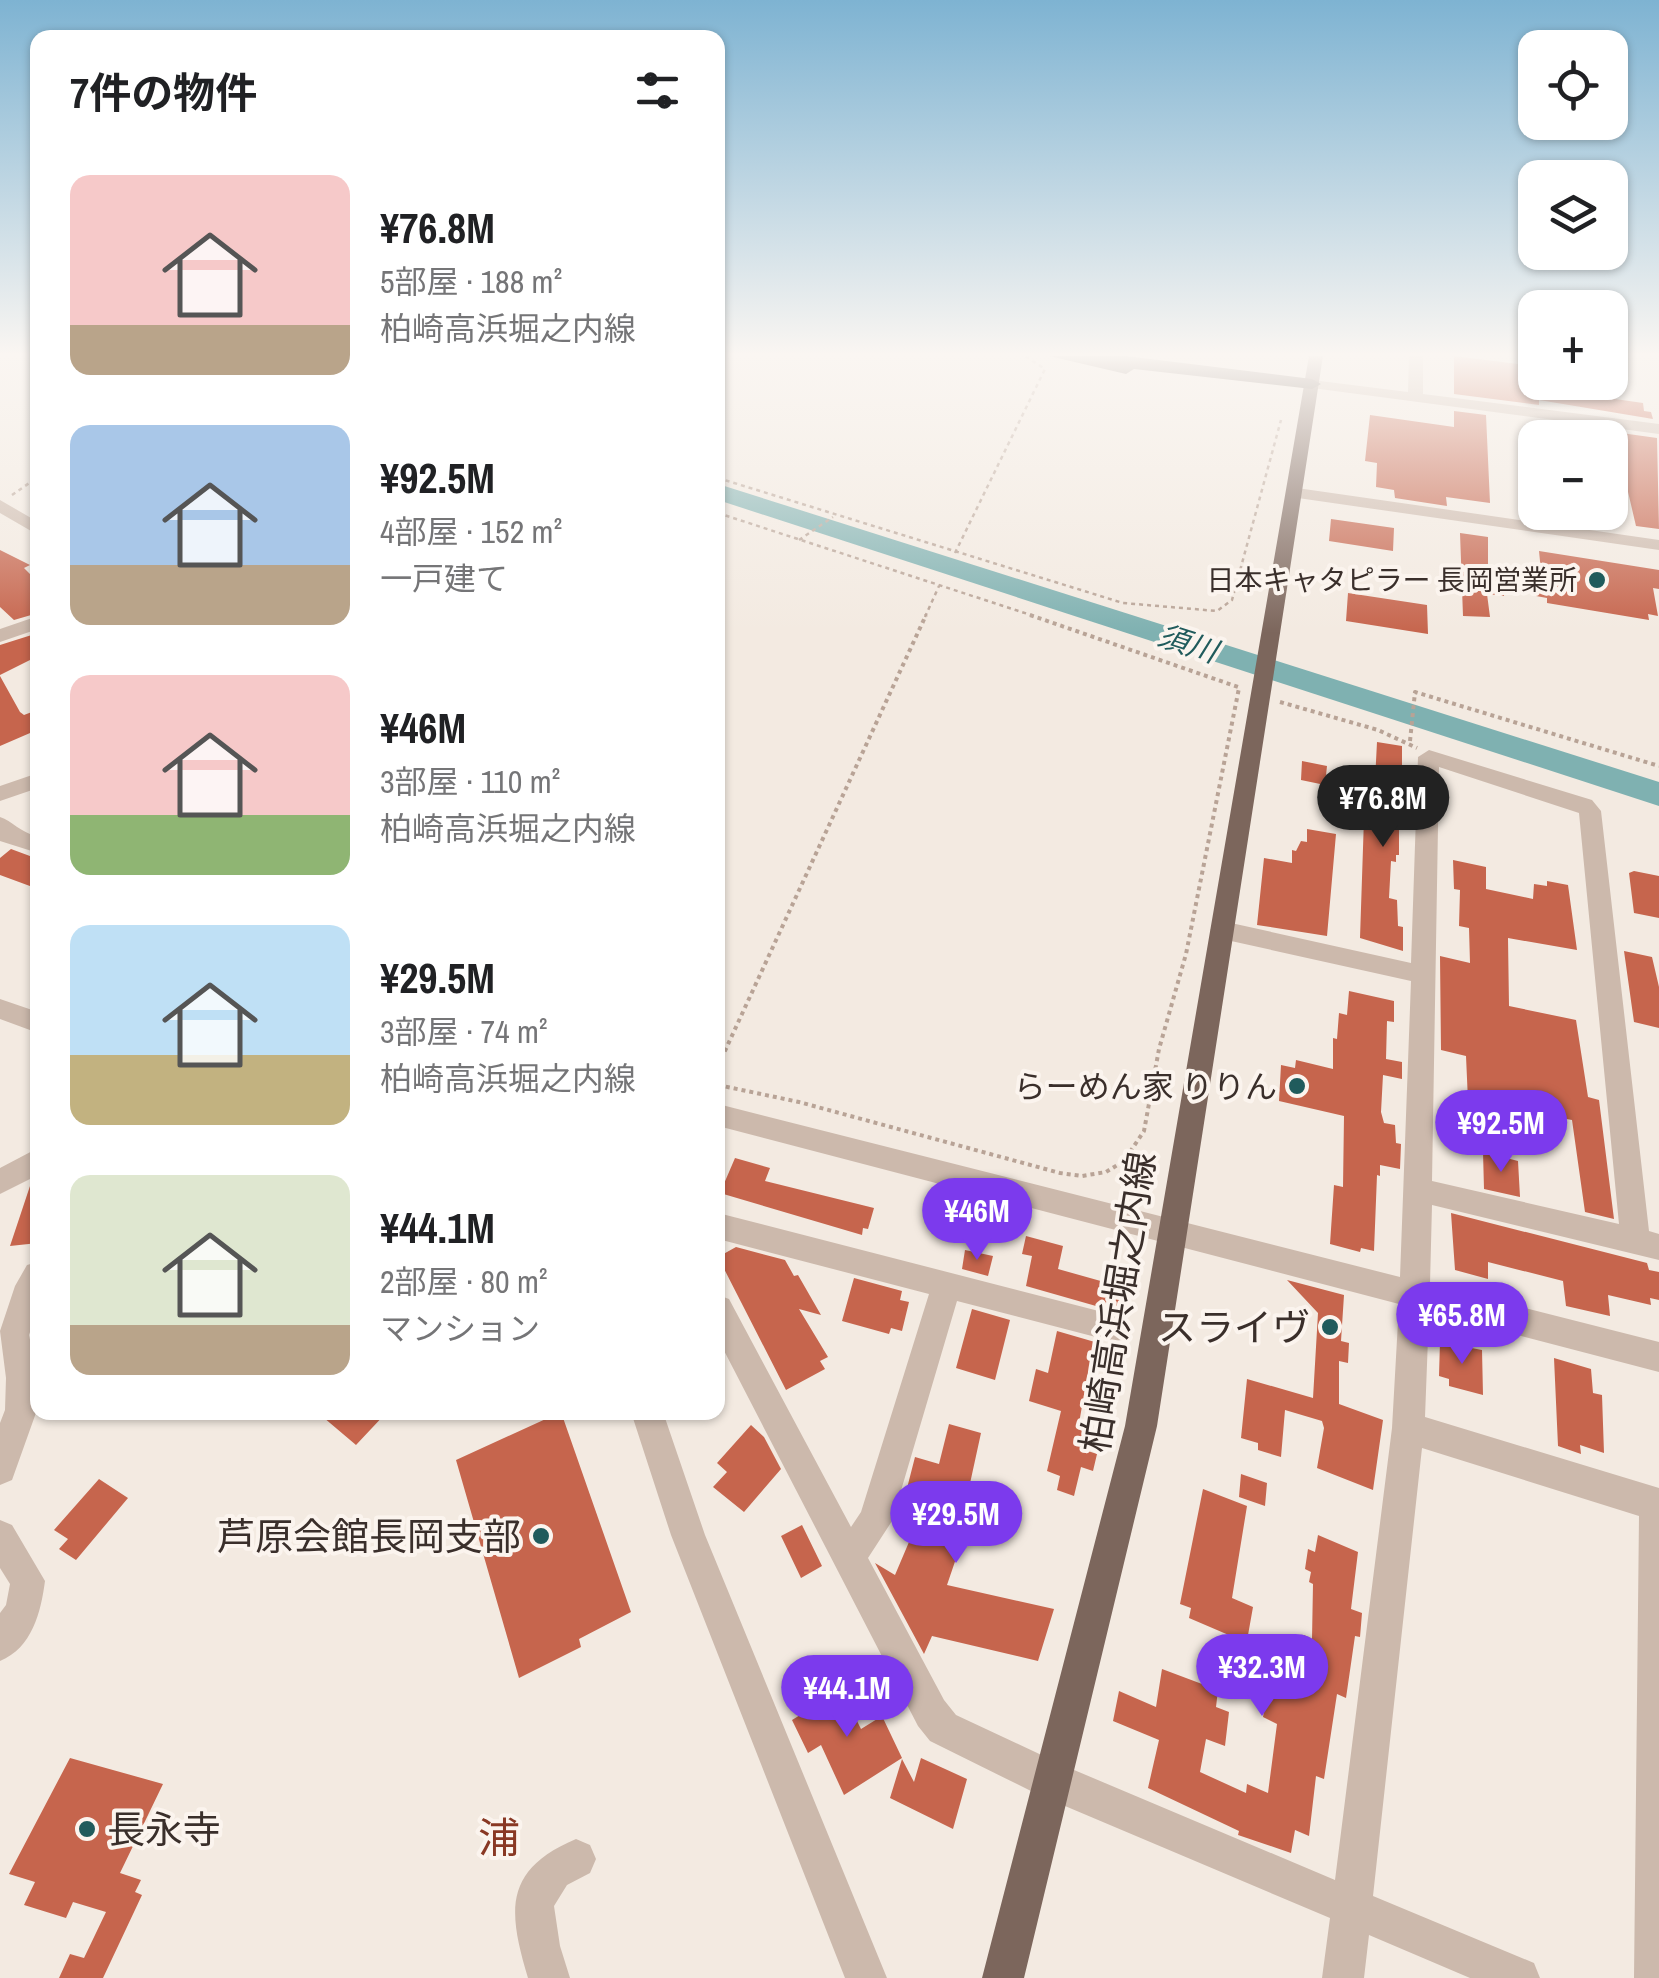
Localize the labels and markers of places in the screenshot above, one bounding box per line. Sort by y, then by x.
place label: 日本キャタピラー 長岡営業所 [1207,561,1577,599]
marker: 日本キャタピラー 長岡営業所 [1586,569,1608,591]
pin: ¥76.8M [1302,765,1464,850]
place label: らーめん家 りりん [1014,1065,1277,1108]
marker: らーめん家 りりん [1286,1075,1308,1097]
pin: ¥92.5M [1420,1090,1582,1175]
pin: ¥46M [918,1178,1036,1263]
pin: ¥65.8M [1381,1282,1543,1367]
place label: スライヴ [1158,1302,1310,1353]
marker: スライヴ [1319,1316,1341,1338]
pin: ¥29.5M [875,1481,1037,1566]
place label: 芦原会館長岡支部 [217,1511,521,1562]
marker: 芦原会館長岡支部 [530,1525,552,1547]
pin: ¥32.3M [1181,1634,1343,1719]
pin: ¥44.1M [766,1655,928,1740]
place label: 長永寺 [107,1804,221,1855]
marker: 長永寺 [76,1818,98,1840]

